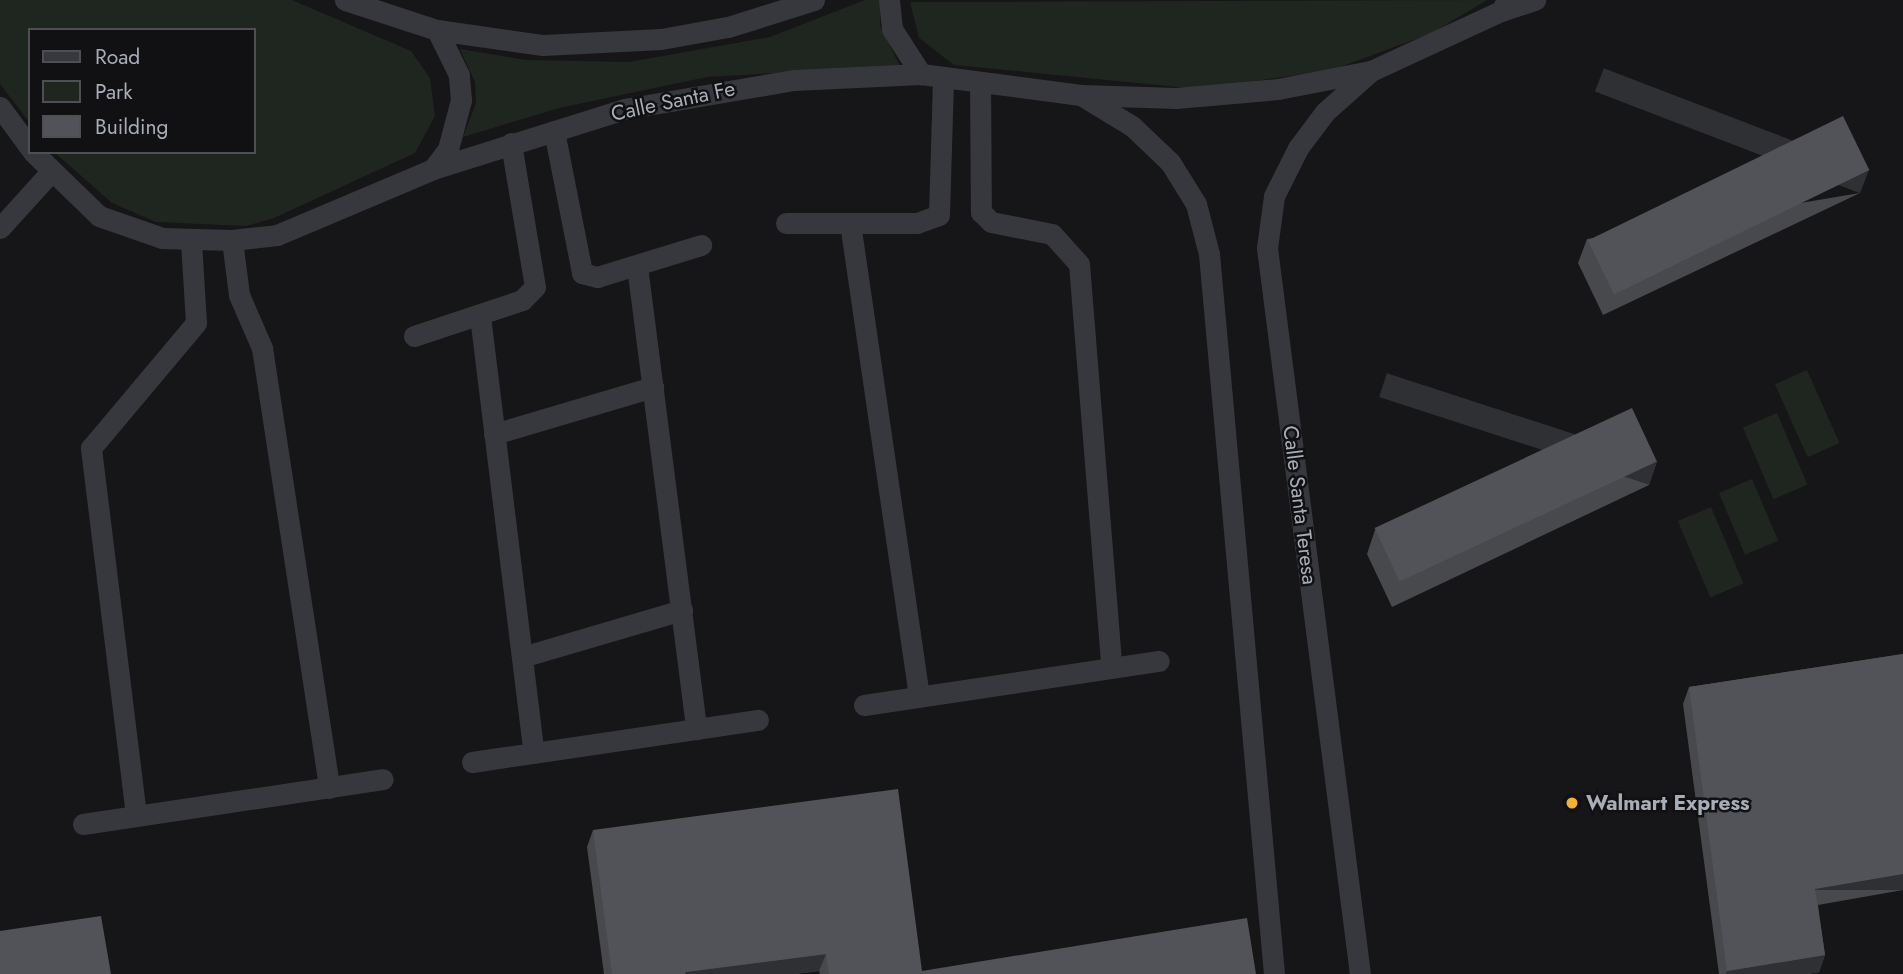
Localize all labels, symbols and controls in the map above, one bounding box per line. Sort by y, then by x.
legend [28,28,256,154]
text: Road [95,42,140,72]
street label: Calle Santa Fe [609,76,737,126]
text: Park [95,77,132,107]
text: Building [95,112,168,142]
street label: Calle Santa Teresa [1278,424,1322,586]
place label: Walmart Express [1586,790,1750,816]
marker: Walmart Express [1564,795,1580,811]

